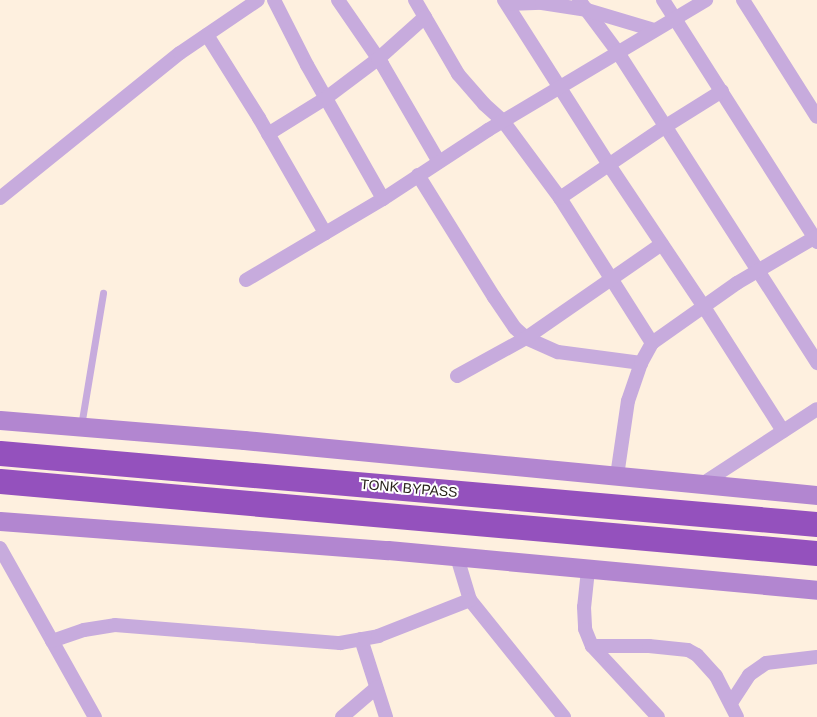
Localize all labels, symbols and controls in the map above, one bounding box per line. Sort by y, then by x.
street label: TONK BYPASS [360,475,458,501]

